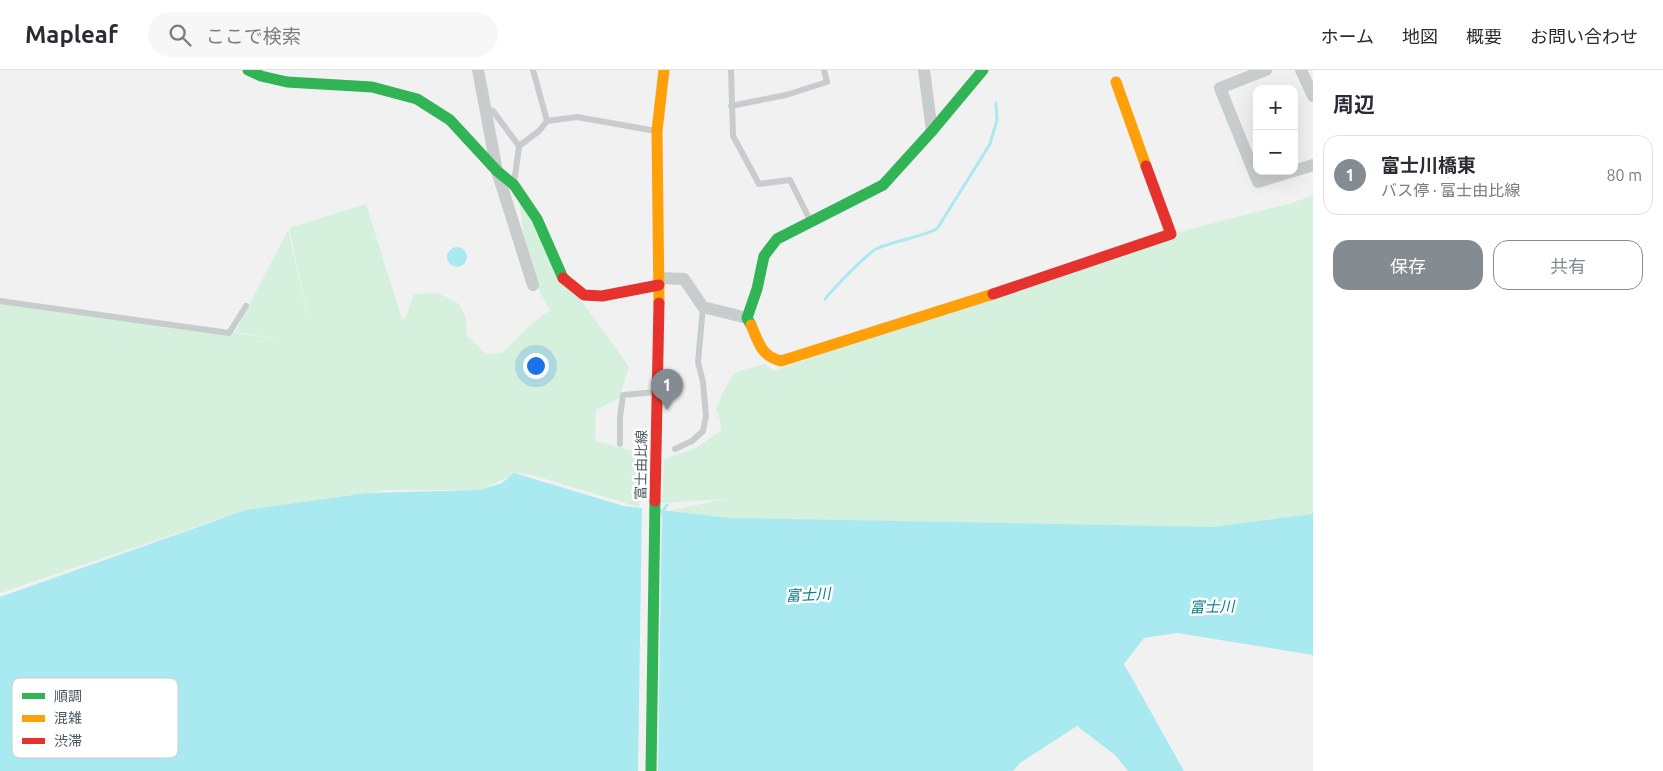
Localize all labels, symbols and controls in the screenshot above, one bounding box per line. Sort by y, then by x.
search box [148,12,498,57]
text: Mapleaf [25,21,118,48]
icon: search [166,21,194,49]
text: ここで検索 [206,25,301,47]
text: ホーム [1321,26,1374,46]
text: 地図 [1402,26,1438,46]
text: 概要 [1466,26,1502,46]
text: お問い合わせ [1530,26,1638,46]
map controls [1253,85,1298,175]
button: + [1253,85,1298,130]
text: 周辺 [1333,92,1375,116]
button: − [1253,130,1298,175]
text: 富士川橋東 [1381,154,1476,176]
text: 1 [1345,166,1355,184]
text: 80 m [1606,166,1642,184]
text: バス停 · 富士由比線 [1381,181,1520,199]
button: 保存 [1333,240,1483,290]
button: 共有 [1493,240,1643,290]
your location [523,353,549,379]
pin: 1 [651,369,683,410]
street label: 富士由比線 [632,430,650,500]
water label: 富士川 [785,585,833,604]
water label: 富士川 [1189,598,1237,615]
legend [12,678,178,758]
text: 順調 [54,688,82,704]
text: 混雑 [54,710,82,726]
text: 渋滞 [54,733,82,749]

